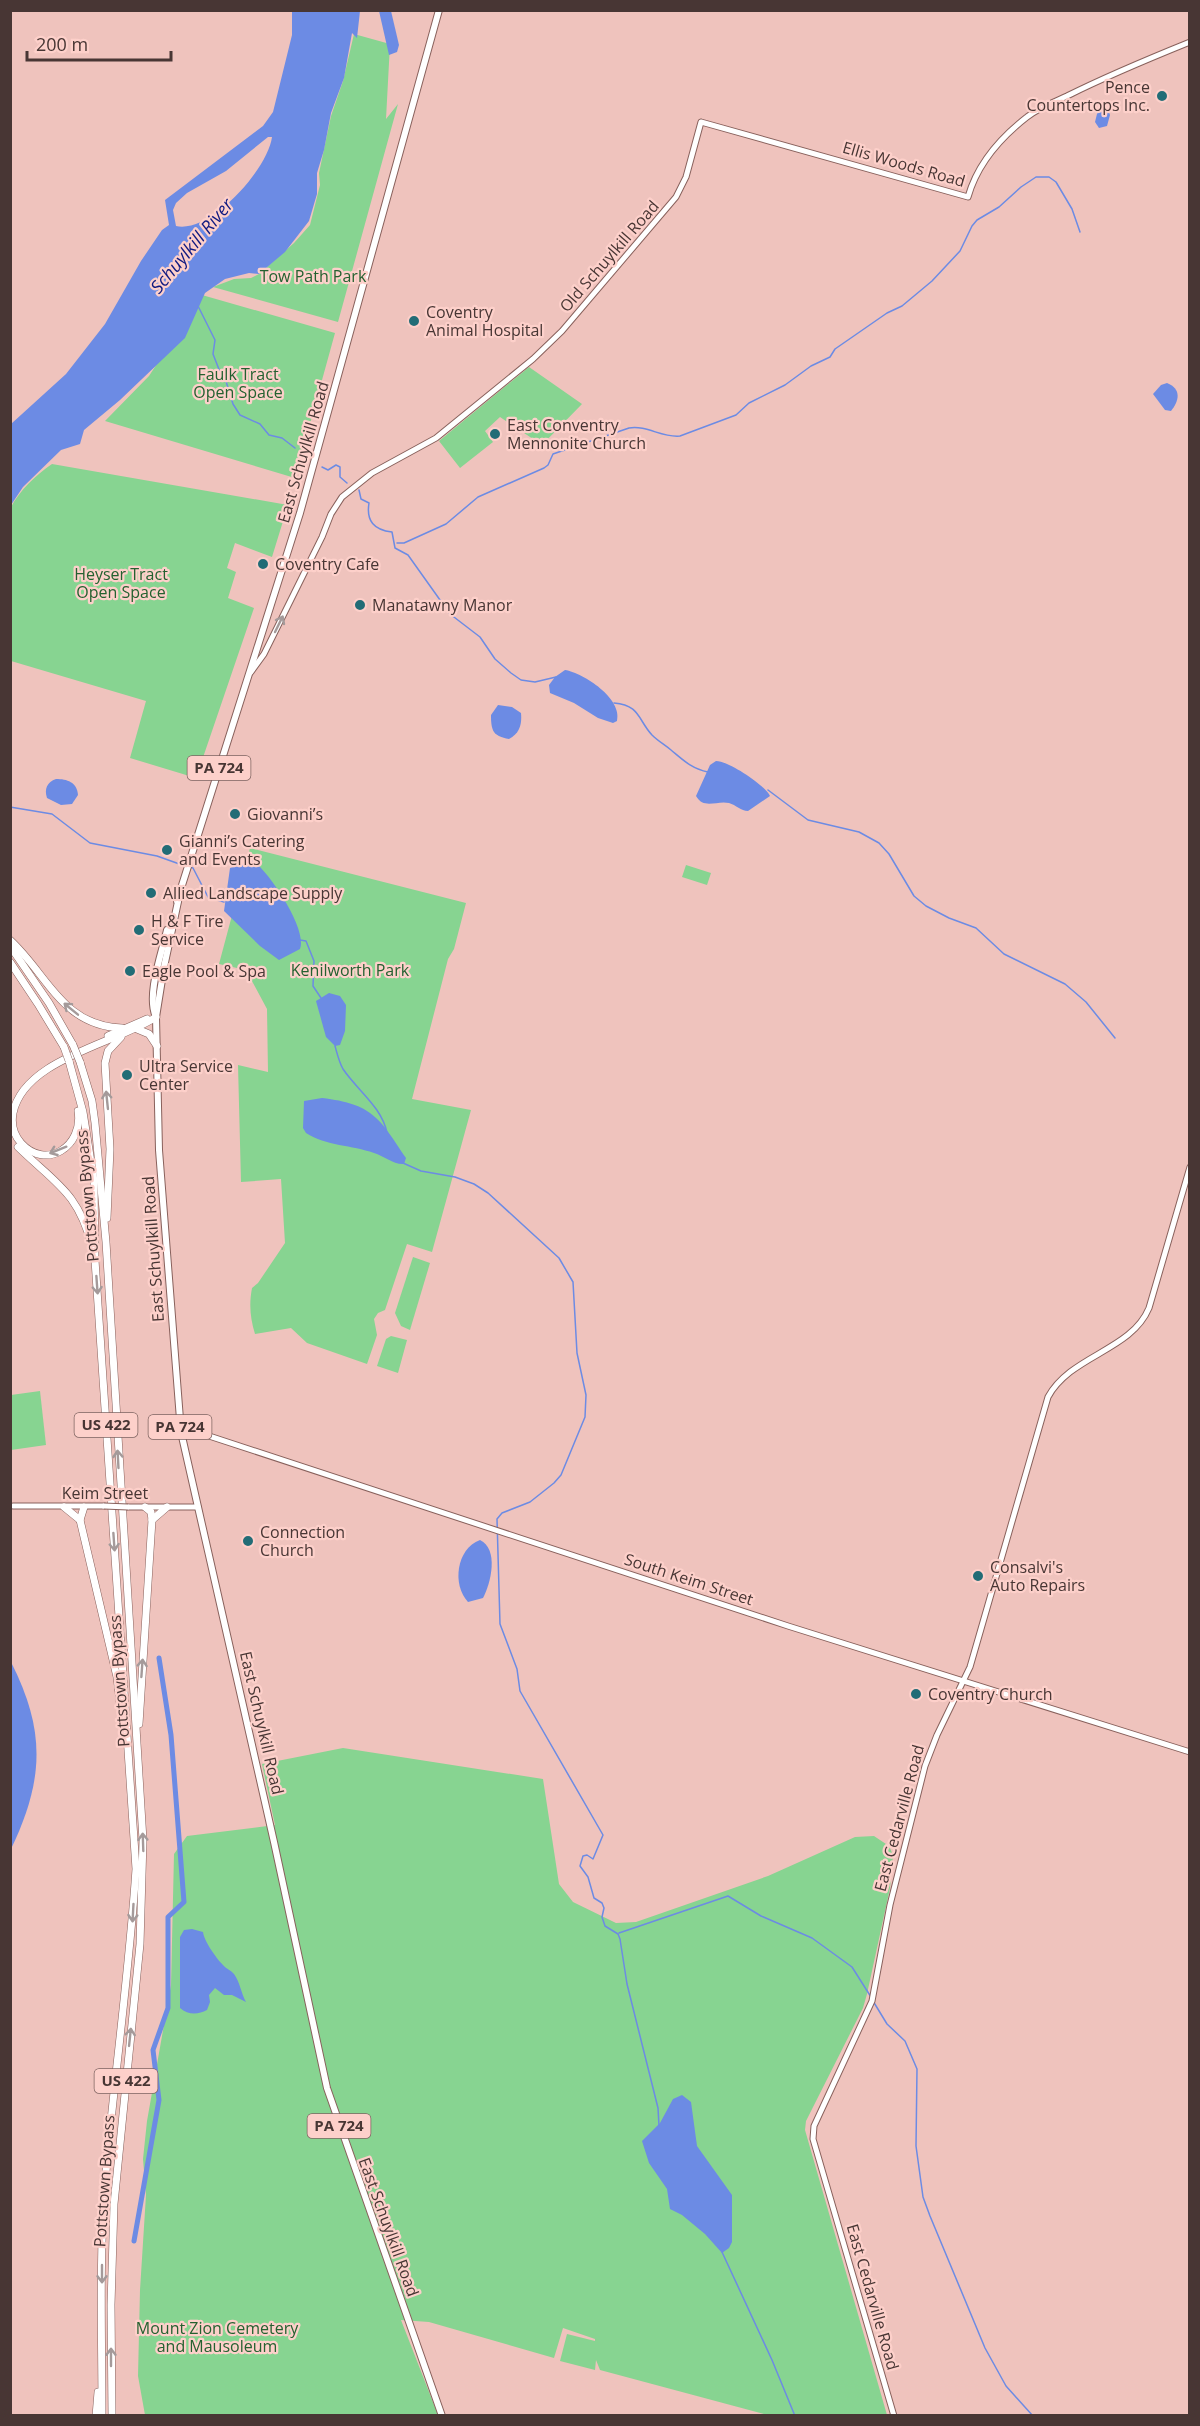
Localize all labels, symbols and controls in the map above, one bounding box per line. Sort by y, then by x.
scale bar [27,24,171,62]
text: 200 m [36,32,88,56]
place label: Pence Countertops Inc. [1026,76,1150,116]
marker: Pence Countertops Inc. [1155,89,1169,103]
street label: Ellis Woods Road [840,136,968,192]
water label: Schuylkill River [144,192,239,298]
street label: Old Schuylkill Road [554,195,664,317]
park label: Tow Path Park [260,265,367,287]
place label: Coventry Animal Hospital [426,301,543,341]
marker: Coventry Animal Hospital [407,314,421,328]
park label: Faulk Tract Open Space [193,363,283,403]
street label: East Schuylkill Road [272,379,334,525]
place label: East Conventry Mennonite Church [507,414,646,454]
marker: East Conventry Mennonite Church [488,427,502,441]
place label: Coventry Cafe [275,553,379,575]
marker: Coventry Cafe [256,557,270,571]
park label: Heyser Tract Open Space [74,563,168,603]
place label: Manatawny Manor [372,594,513,616]
marker: Manatawny Manor [353,598,367,612]
one-way arrow [273,615,285,633]
road number: PA 724 [188,756,250,780]
place label: Giovanni’s [247,803,323,825]
marker: Giovanni’s [228,807,242,821]
place label: Gianni’s Catering and Events [179,830,305,870]
marker: Gianni’s Catering and Events [160,843,174,857]
place label: Allied Landscape Supply [163,882,343,904]
marker: Allied Landscape Supply [144,886,158,900]
place label: H & F Tire Service [151,910,224,950]
marker: H & F Tire Service [132,923,146,937]
park label: Kenilworth Park [291,959,410,981]
place label: Eagle Pool & Spa [142,960,266,982]
marker: Eagle Pool & Spa [123,964,137,978]
one-way arrow [64,1003,80,1016]
place label: Ultra Service Center [139,1055,233,1095]
marker: Ultra Service Center [120,1068,134,1082]
one-way arrow [101,1090,112,1110]
street label: Pottstown Bypass [70,1129,104,1263]
one-way arrow [50,1145,68,1156]
street label: East Schuylkill Road [137,1175,169,1323]
one-way arrow [92,1274,103,1294]
road number: US 422 [74,1413,138,1437]
road number: PA 724 [148,1415,212,1439]
one-way arrow [112,1449,123,1469]
street label: Keim Street [62,1482,149,1504]
place label: Connection Church [260,1521,345,1561]
one-way arrow [109,1532,120,1552]
marker: Connection Church [241,1534,255,1548]
street label: South Keim Street [622,1548,757,1610]
place label: Consalvi's Auto Repairs [990,1556,1085,1596]
marker: Consalvi's Auto Repairs [971,1569,985,1583]
street label: Pottstown Bypass [103,1614,135,1748]
street label: East Schuylkill Road [235,1649,289,1797]
one-way arrow [137,1659,148,1679]
place label: Coventry Church [928,1683,1053,1705]
marker: Coventry Church [909,1687,923,1701]
street label: East Cedarville Road [869,1742,929,1894]
one-way arrow [137,1833,148,1853]
one-way arrow [127,1902,138,1922]
one-way arrow [125,2027,136,2047]
road number: US 422 [94,2069,158,2093]
street label: Pottstown Bypass [88,2114,120,2248]
road number: PA 724 [308,2114,370,2138]
street label: East Schuylkill Road [354,2155,424,2299]
street label: East Cedarville Road [842,2221,904,2373]
one-way arrow [96,2264,108,2284]
park label: Mount Zion Cemetery and Mausoleum [136,2317,299,2357]
one-way arrow [105,2348,117,2368]

